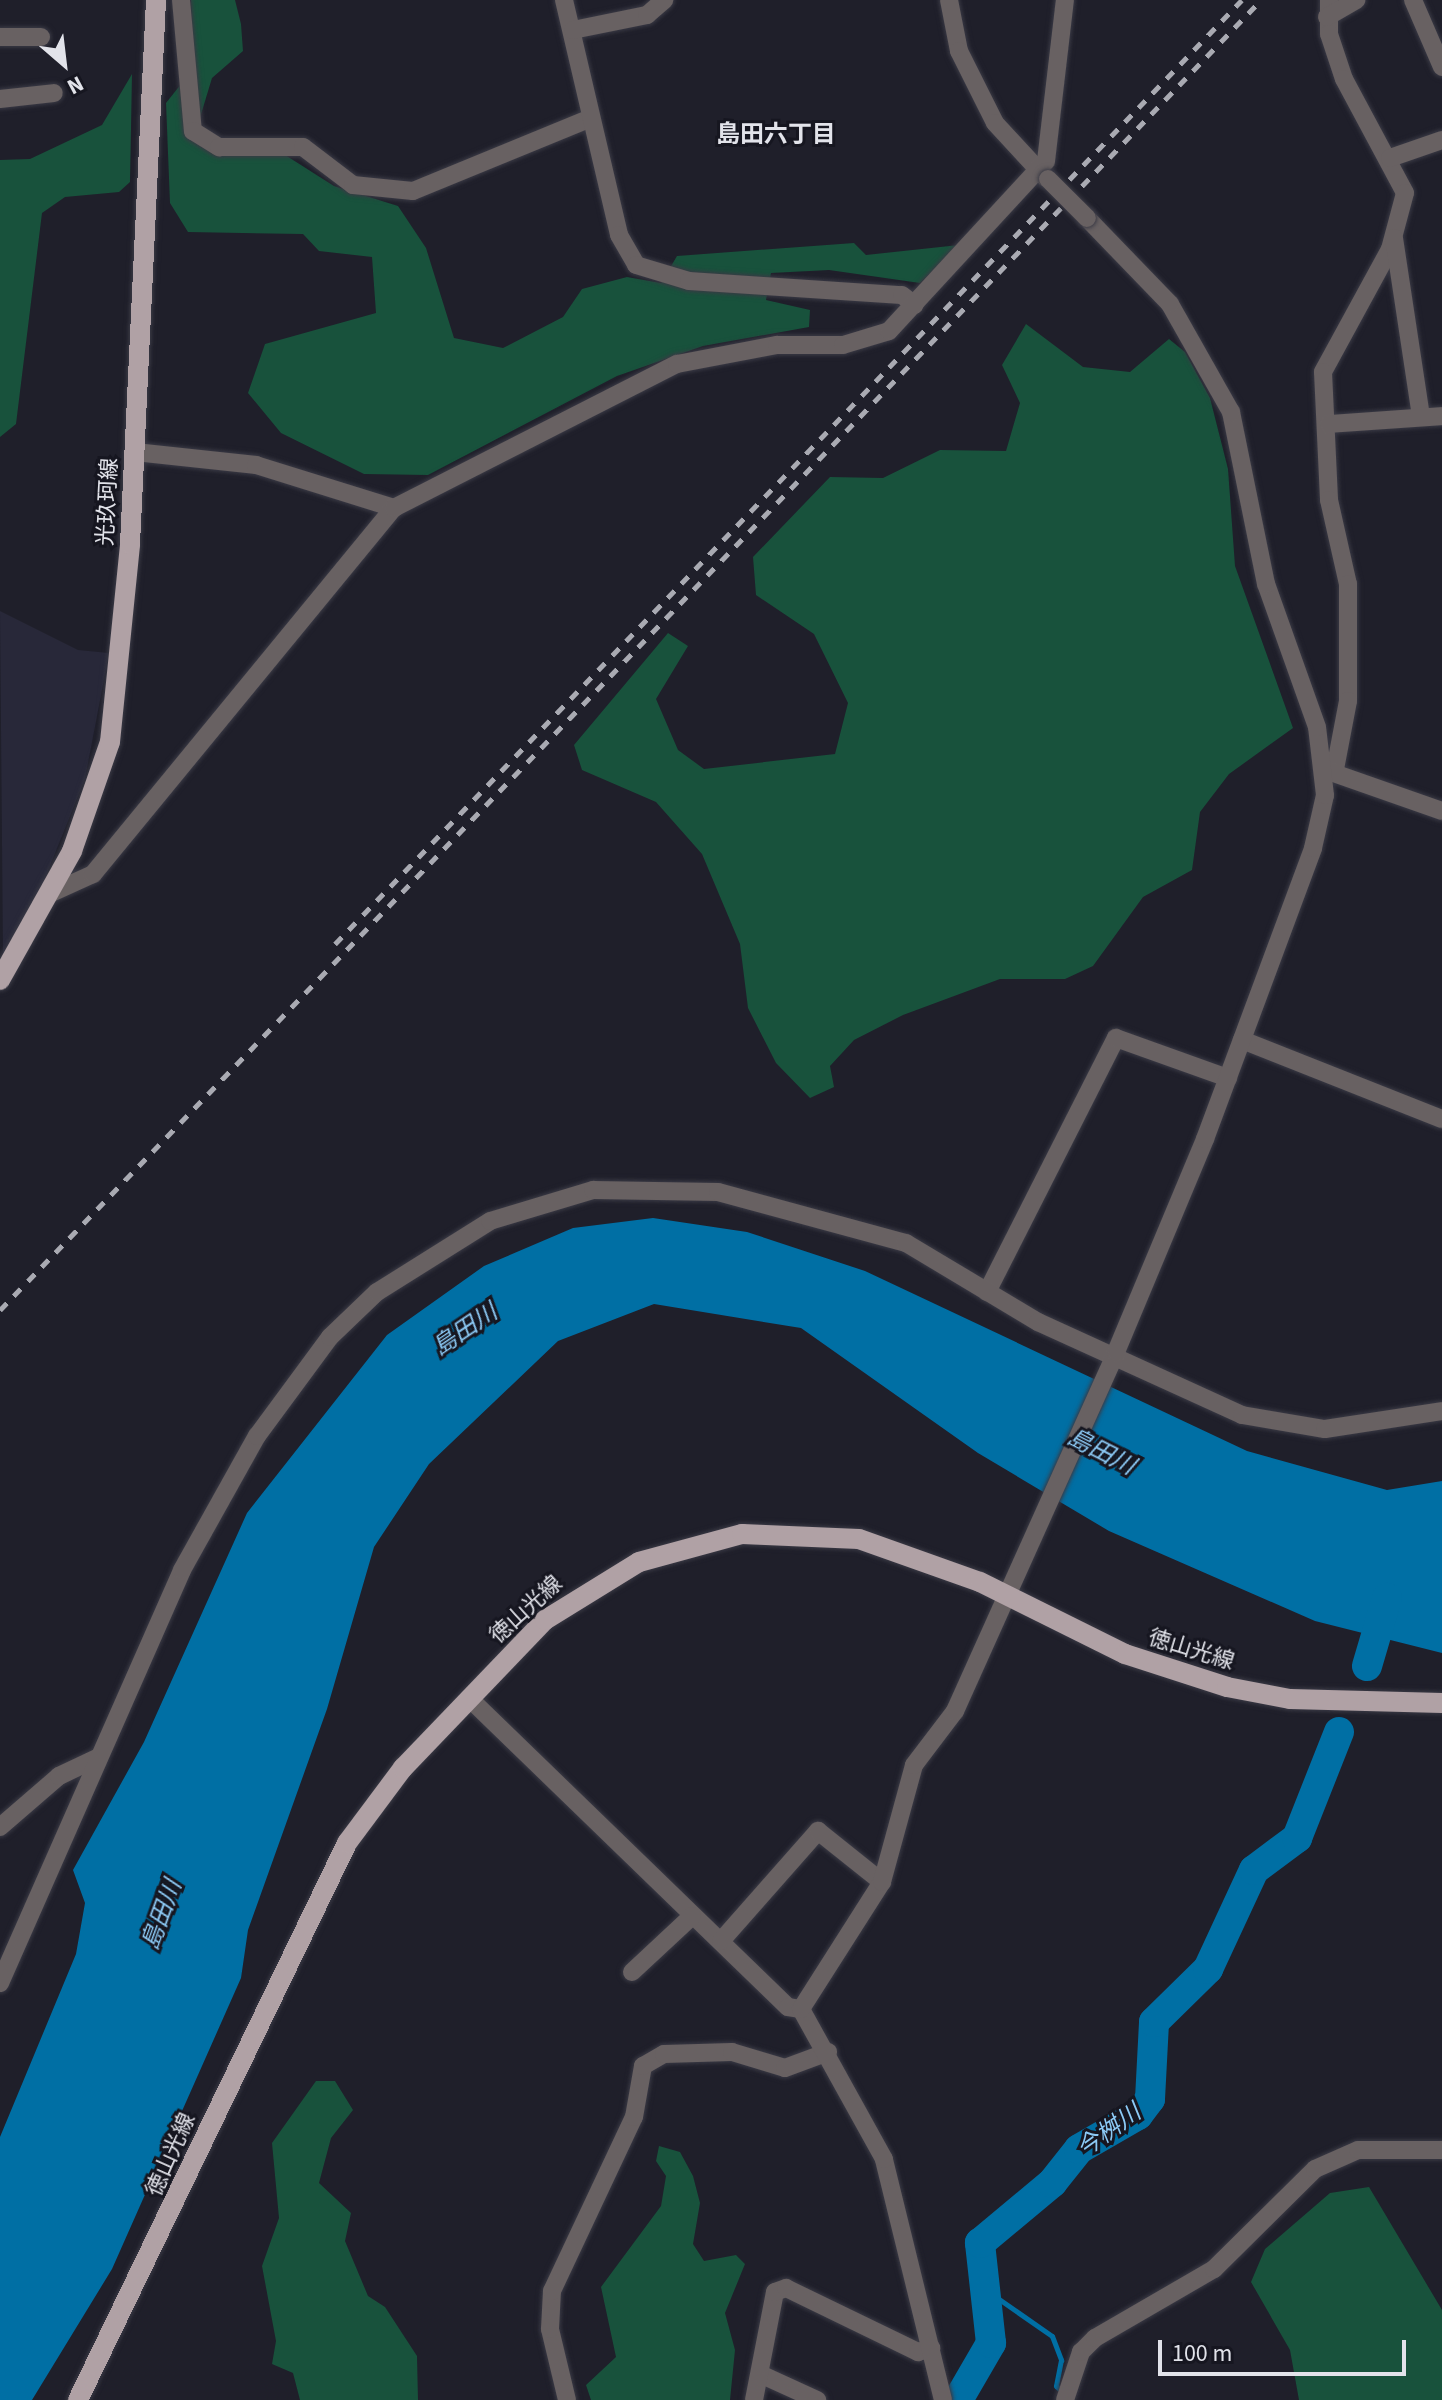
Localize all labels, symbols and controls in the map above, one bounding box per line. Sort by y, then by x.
north arrow [24,24,104,104]
text: N [61,68,89,103]
district label: 島田六丁目 [716,121,836,149]
street label: 光玖珂線 [93,457,123,547]
water label: 島田川 [427,1298,503,1362]
water label: 島田川 [1062,1423,1140,1481]
street label: 徳山光線 [484,1571,568,1649]
street label: 徳山光線 [1145,1625,1237,1675]
water label: 島田川 [136,1876,188,1954]
water label: 今桝川 [1071,2098,1147,2164]
street label: 徳山光線 [141,2109,201,2201]
scale bar [1162,2324,1410,2374]
text: 100 m [1172,2336,1232,2371]

